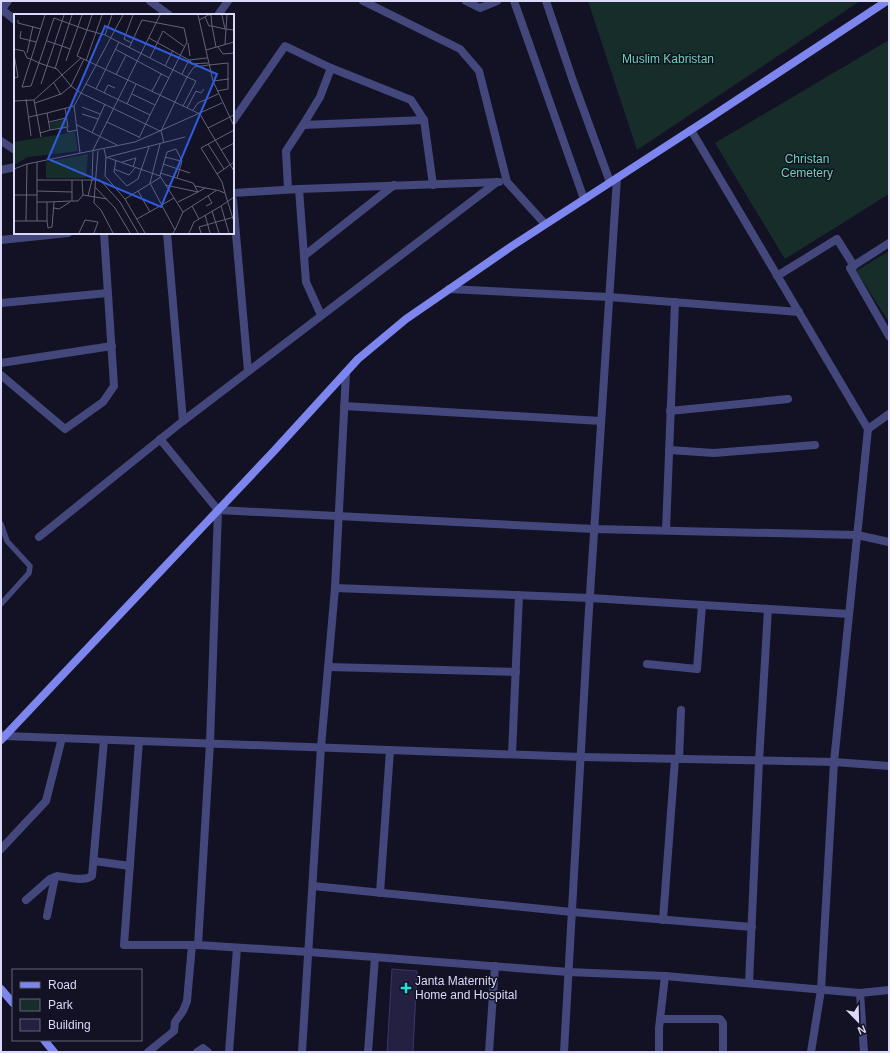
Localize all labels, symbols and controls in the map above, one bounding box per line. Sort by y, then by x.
inset map [14,14,234,234]
park label: Muslim Kabristan [622,52,714,66]
park label: Christan Cemetery [781,152,833,180]
legend [12,969,142,1041]
place label: Janta Maternity Home and Hospital [415,974,517,1002]
text: Road [48,978,77,992]
marker: Janta Maternity Home and Hospital [400,982,412,994]
text: Park [48,998,74,1012]
north arrow [838,1001,878,1041]
text: Building [48,1018,91,1032]
text: N [856,1023,868,1037]

